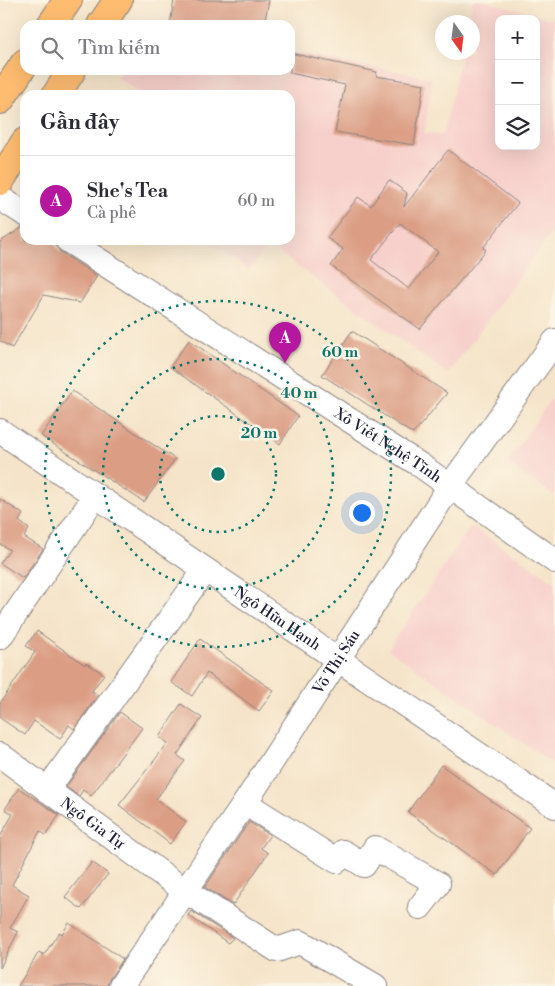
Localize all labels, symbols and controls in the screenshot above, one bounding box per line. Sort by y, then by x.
north arrow [435,15,480,60]
map controls [495,15,540,150]
button: + [495,15,540,60]
search box [20,20,295,75]
icon: search [38,34,66,62]
text: Tìm kiếm [78,36,161,60]
button: − [495,60,540,105]
button: layers [495,105,540,150]
text: Gần đây [40,110,119,136]
text: She's Tea [87,179,168,203]
text: A [50,191,62,211]
text: 60 m [237,191,275,211]
text: Cà phê [87,203,136,223]
pin: A [269,322,301,363]
text: 60 m [322,343,359,362]
text: 40 m [280,384,318,403]
street label: Xô Viết Nghệ Tĩnh [330,403,445,487]
text: 20 m [241,424,278,443]
centre of rings [209,465,227,483]
your location [349,500,375,526]
street label: Ngô Hữu Hạnh [231,583,324,655]
street label: Võ Thị Sáu [308,626,364,699]
street label: Ngô Gia Tự [57,793,129,853]

